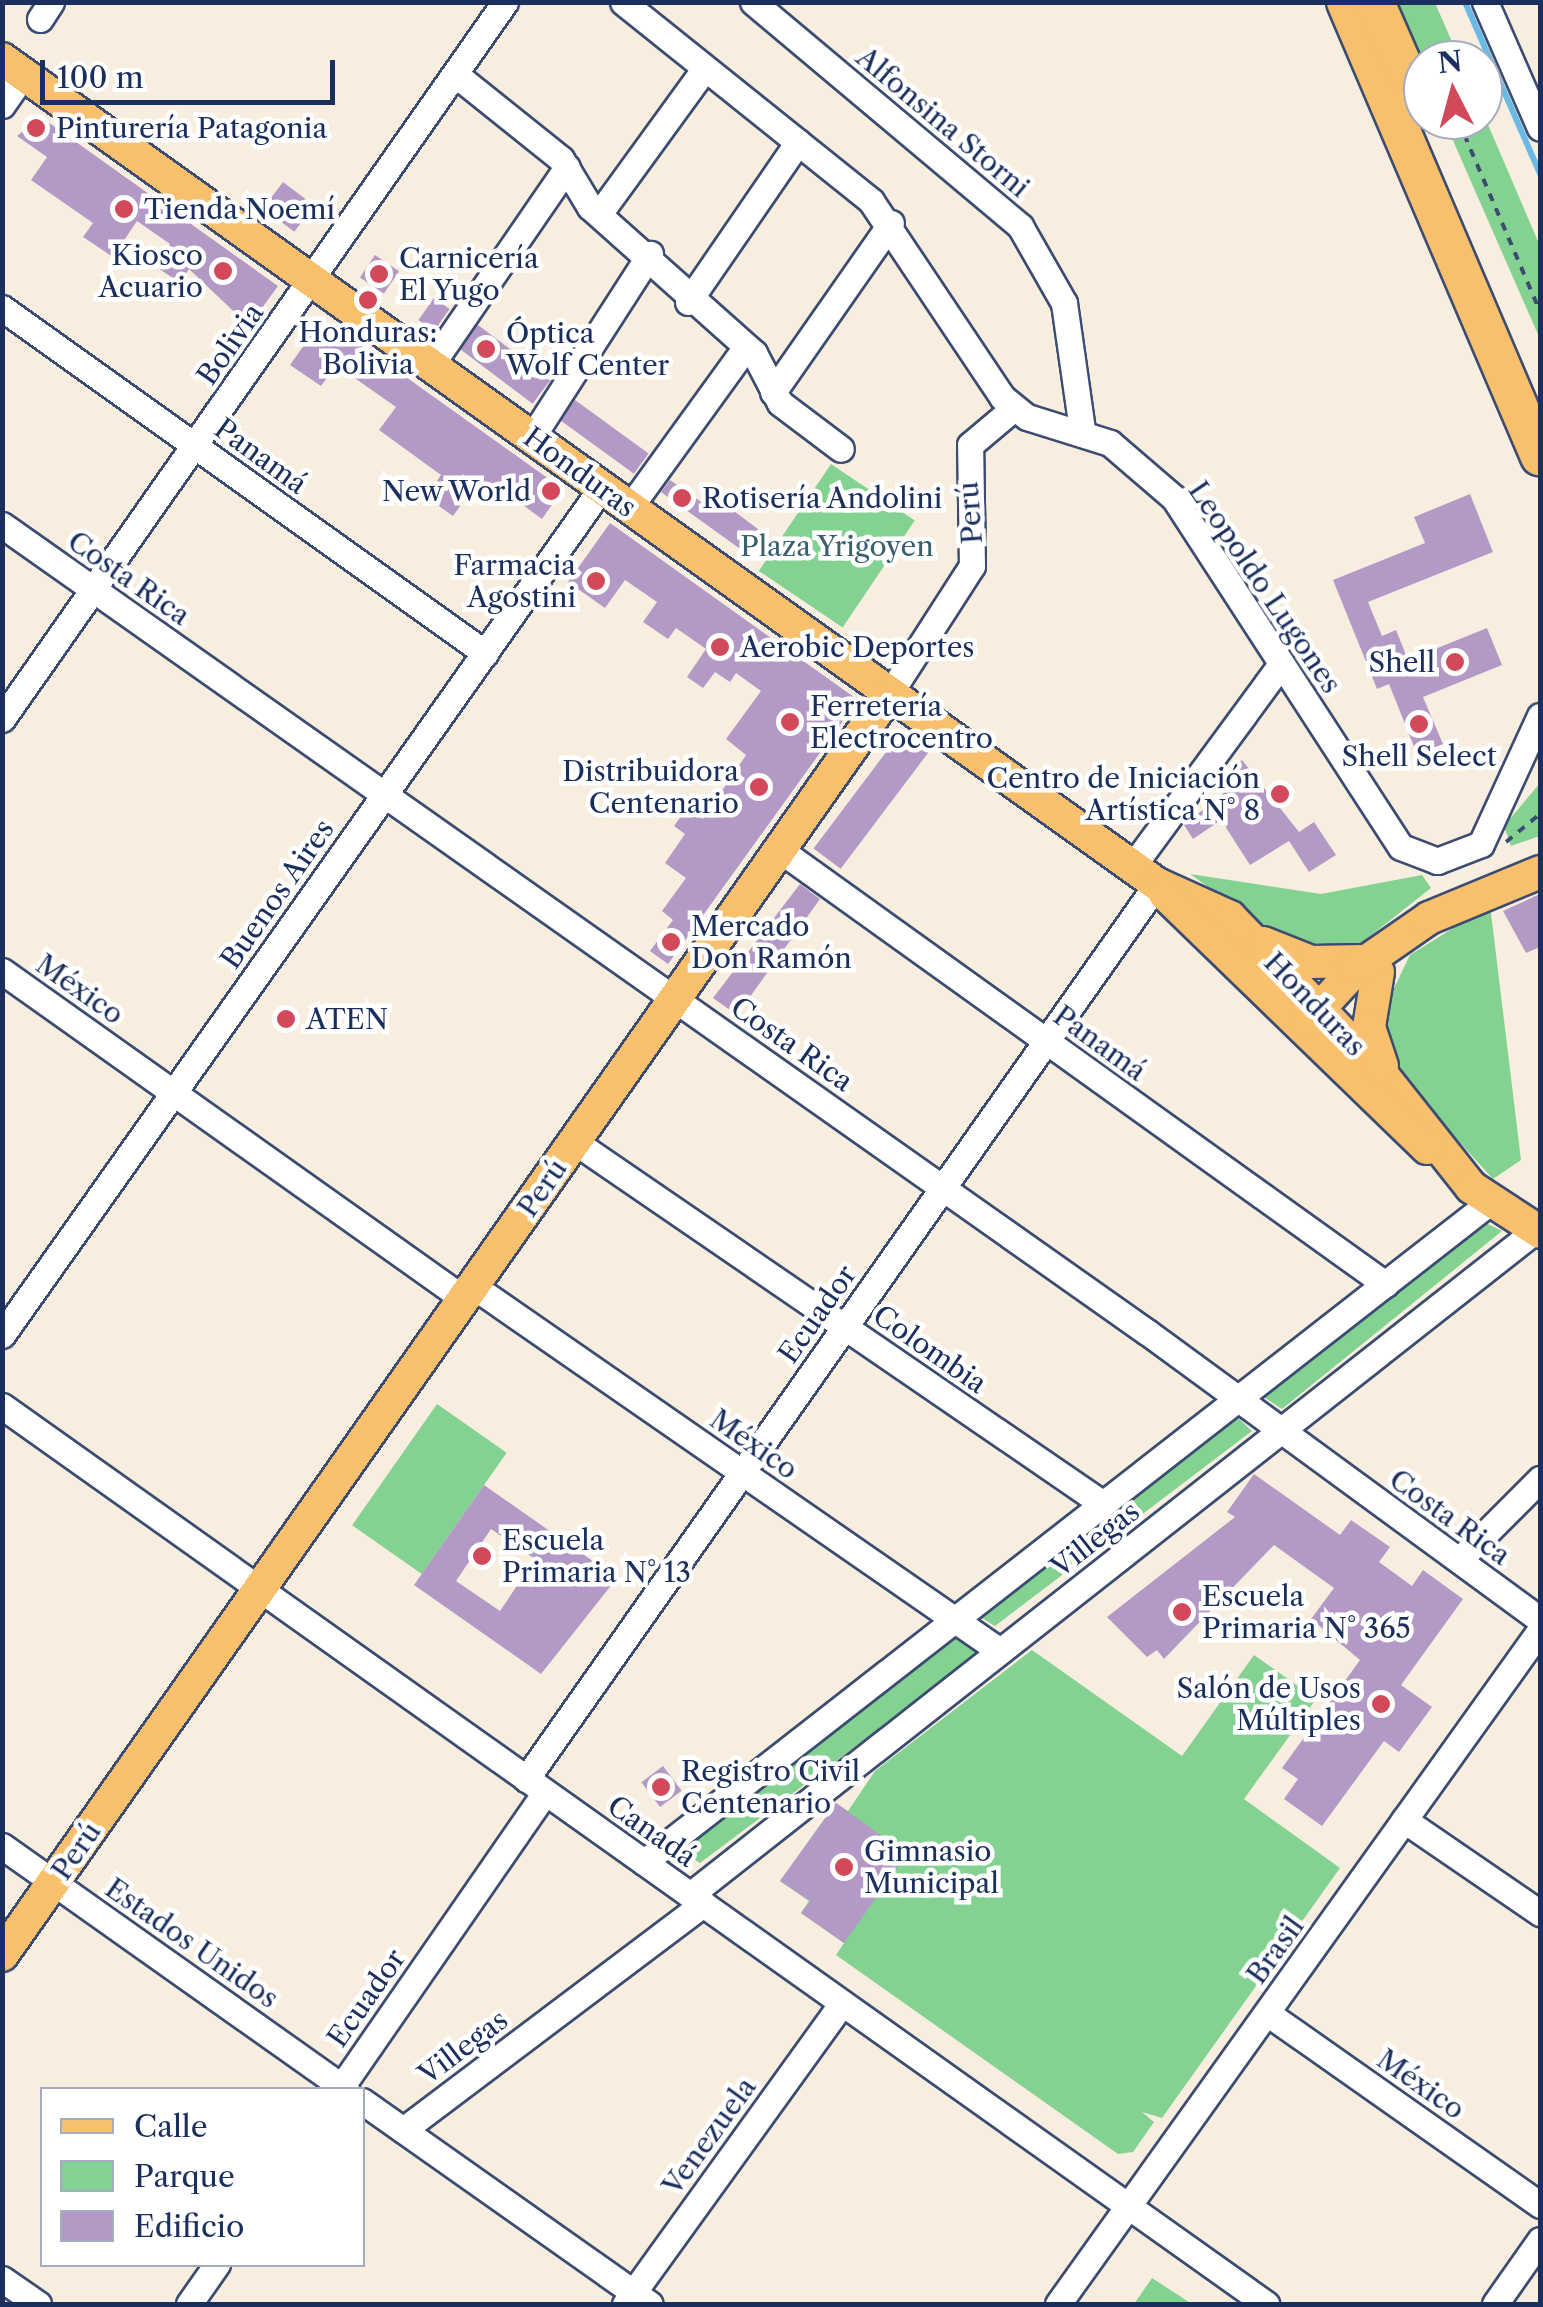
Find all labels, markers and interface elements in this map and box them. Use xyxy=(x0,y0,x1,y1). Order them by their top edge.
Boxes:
scale bar xyxy=(45,40,340,102)
street label: Alfonsina Storni xyxy=(850,40,1036,204)
north arrow xyxy=(1403,40,1503,140)
text: N xyxy=(1436,44,1464,80)
text: 100 m xyxy=(57,59,144,96)
place label: Pinturería Patagonia xyxy=(56,111,328,145)
marker: Pinturería Patagonia xyxy=(25,117,47,139)
place label: Tienda Noemí xyxy=(144,192,335,226)
marker: Tienda Noemí xyxy=(113,198,135,220)
place label: Kiosco Acuario xyxy=(98,238,203,304)
place label: Carnicería El Yugo xyxy=(399,241,539,307)
marker: Kiosco Acuario xyxy=(212,260,234,282)
marker: Carnicería El Yugo xyxy=(368,263,390,285)
marker: Honduras: Bolivia xyxy=(357,289,379,311)
street label: Bolivia xyxy=(190,297,270,391)
place label: Honduras: Bolivia xyxy=(299,315,437,381)
place label: Óptica Wolf Center xyxy=(506,316,669,382)
marker: Óptica Wolf Center xyxy=(475,338,497,360)
street label: Panamá xyxy=(208,411,314,501)
street label: Honduras xyxy=(517,420,643,524)
place label: New World xyxy=(380,474,531,508)
street label: Leopoldo Lugones xyxy=(1182,475,1348,699)
marker: New World xyxy=(540,480,562,502)
place label: Rotisería Andolini xyxy=(702,481,944,515)
street label: Perú xyxy=(951,481,989,545)
marker: Rotisería Andolini xyxy=(671,487,693,509)
street label: Costa Rica xyxy=(61,524,197,632)
park label: Plaza Yrigoyen xyxy=(740,529,934,563)
place label: Farmacia Agostini xyxy=(453,548,576,614)
marker: Farmacia Agostini xyxy=(585,570,607,592)
place label: Aerobic Deportes xyxy=(740,630,975,664)
marker: Aerobic Deportes xyxy=(709,636,731,658)
place label: Shell xyxy=(1368,645,1435,679)
marker: Shell xyxy=(1444,651,1466,673)
place label: Ferretería Electrocentro xyxy=(810,689,993,755)
marker: Ferretería Electrocentro xyxy=(779,711,801,733)
marker: Shell Select xyxy=(1408,713,1430,735)
place label: Shell Select xyxy=(1341,739,1497,773)
place label: Distribuidora Centenario xyxy=(562,754,739,820)
place label: Centro de Iniciación Artística N° 8 xyxy=(987,761,1260,827)
marker: Distribuidora Centenario xyxy=(748,776,770,798)
marker: Centro de Iniciación Artística N° 8 xyxy=(1269,783,1291,805)
street label: Buenos Aires xyxy=(213,813,341,975)
place label: Mercado Don Ramón xyxy=(691,909,852,975)
marker: Mercado Don Ramón xyxy=(660,931,682,953)
street label: Honduras xyxy=(1257,945,1373,1063)
street label: México xyxy=(30,947,130,1031)
street label: Costa Rica xyxy=(724,990,860,1098)
street label: Panamá xyxy=(1047,998,1153,1088)
place label: ATEN xyxy=(306,1002,388,1036)
marker: ATEN xyxy=(275,1008,297,1030)
street label: Perú xyxy=(510,1153,574,1223)
street label: Ecuador xyxy=(771,1258,863,1370)
street label: Colombia xyxy=(867,1298,993,1400)
street label: México xyxy=(704,1402,804,1486)
street label: Costa Rica xyxy=(1383,1462,1517,1572)
street label: Villegas xyxy=(1044,1494,1146,1584)
place label: Escuela Primaria N° 13 xyxy=(502,1523,691,1589)
marker: Escuela Primaria N° 13 xyxy=(471,1545,493,1567)
place label: Escuela Primaria N° 365 xyxy=(1202,1579,1411,1645)
marker: Escuela Primaria N° 365 xyxy=(1171,1601,1193,1623)
place label: Salón de Usos Múltiples xyxy=(1177,1671,1361,1737)
marker: Salón de Usos Múltiples xyxy=(1370,1693,1392,1715)
place label: Registro Civil Centenario xyxy=(681,1754,860,1820)
marker: Registro Civil Centenario xyxy=(650,1776,672,1798)
street label: Canadá xyxy=(601,1788,703,1874)
street label: Perú xyxy=(44,1816,108,1886)
place label: Gimnasio Municipal xyxy=(864,1834,999,1900)
marker: Gimnasio Municipal xyxy=(833,1856,855,1878)
street label: Estados Unidos xyxy=(99,1871,285,2015)
street label: Brasil xyxy=(1239,1910,1311,1990)
street label: Ecuador xyxy=(320,1942,412,2054)
street label: Villegas xyxy=(412,2003,514,2091)
street label: México xyxy=(1371,2042,1471,2126)
street label: Venezuela xyxy=(655,2071,763,2201)
legend xyxy=(40,2087,365,2267)
text: Calle xyxy=(134,2108,208,2145)
text: Parque xyxy=(134,2158,235,2195)
text: Edificio xyxy=(134,2208,244,2245)

